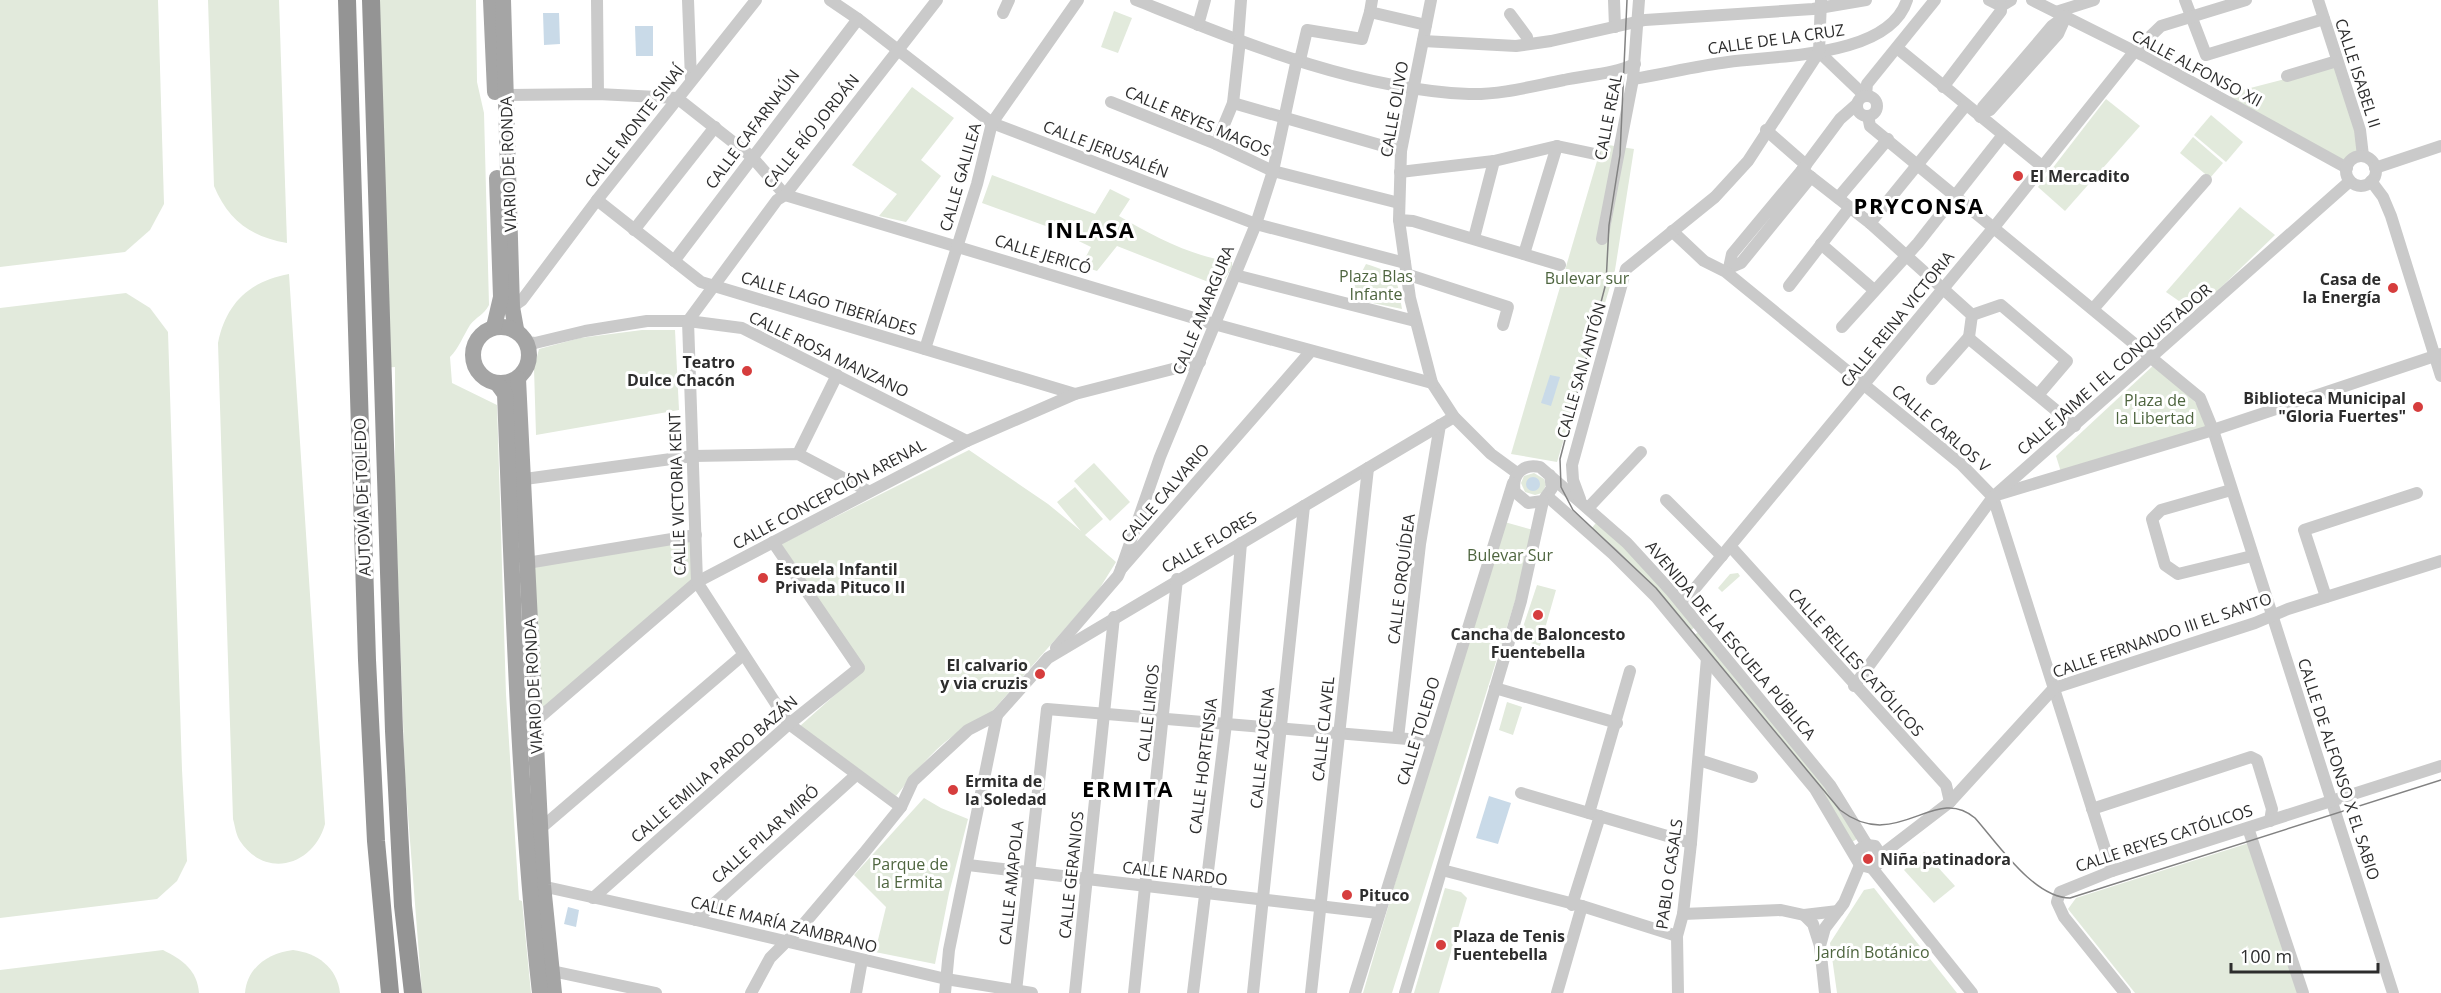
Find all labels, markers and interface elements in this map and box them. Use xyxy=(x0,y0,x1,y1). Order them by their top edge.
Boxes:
street label: CALLE ISABEL II xyxy=(2330,15,2386,131)
street label: CALLE DE LA CRUZ xyxy=(1706,19,1846,59)
street label: CALLE ALFONSO XII xyxy=(2128,24,2266,112)
street label: CALLE MONTE SINAÍ xyxy=(579,59,689,192)
street label: CALLE OLIVO xyxy=(1375,59,1413,159)
street label: CALLE CAFARNAÚN xyxy=(700,65,804,193)
street label: CALLE RÍO JORDÁN xyxy=(758,69,864,193)
street label: CALLE REAL xyxy=(1589,72,1627,162)
street label: CALLE REYES MAGOS xyxy=(1122,80,1275,162)
street label: VIARIO DE RONDA xyxy=(495,95,521,232)
street label: CALLE JERUSALÉN xyxy=(1040,115,1172,183)
street label: CALLE GALILEA xyxy=(934,119,986,234)
place label: El Mercadito xyxy=(2030,165,2130,187)
marker: El Mercadito xyxy=(2011,169,2025,183)
district label: PRYCONSA xyxy=(1854,190,1984,220)
district label: INLASA xyxy=(1046,214,1136,244)
street label: CALLE JERICÓ xyxy=(992,229,1094,279)
street label: CALLE AMARGURA xyxy=(1167,241,1239,378)
street label: CALLE REINA VICTORIA xyxy=(1835,246,1959,392)
park label: Plaza Blas Infante xyxy=(1339,265,1413,305)
street label: CALLE LAGO TIBERÍADES xyxy=(738,266,920,340)
park label: Bulevar sur xyxy=(1545,267,1630,289)
place label: Casa de la Energía xyxy=(2303,268,2381,308)
street label: CALLE JAIME I EL CONQUISTADOR xyxy=(2012,278,2216,460)
marker: Casa de la Energía xyxy=(2386,281,2400,295)
street label: CALLE SAN ANTÓN xyxy=(1551,299,1611,441)
street label: CALLE ROSA MANZANO xyxy=(745,306,913,402)
place label: Teatro Dulce Chacón xyxy=(627,351,735,391)
marker: Teatro Dulce Chacón xyxy=(740,364,754,378)
street label: CALLE CARLOS V xyxy=(1887,379,1995,477)
place label: Biblioteca Municipal "Gloria Fuertes" xyxy=(2243,387,2406,427)
park label: Plaza de la Libertad xyxy=(2115,389,2195,429)
marker: Biblioteca Municipal "Gloria Fuertes" xyxy=(2411,400,2425,414)
street label: CALLE VICTORIA KENT xyxy=(663,412,691,576)
street label: AUTOVÍA DE TOLEDO xyxy=(348,417,376,577)
street label: CALLE CONCEPCIÓN ARENAL xyxy=(729,434,929,554)
street label: CALLE CALVARIO xyxy=(1116,439,1214,547)
street label: CALLE FLORES xyxy=(1157,506,1261,578)
street label: CALLE ORQUÍDEA xyxy=(1382,512,1420,646)
street label: AVENIDA DE LA ESCUELA PÚBLICA xyxy=(1641,536,1822,745)
park label: Bulevar Sur xyxy=(1467,544,1553,566)
place label: Escuela Infantil Privada Pituco II xyxy=(775,558,905,598)
marker: Escuela Infantil Privada Pituco II xyxy=(756,571,770,585)
street label: CALLE RELLES CATÓLICOS xyxy=(1783,583,1929,741)
street label: CALLE FERNANDO III EL SANTO xyxy=(2049,587,2275,683)
marker: Cancha de Baloncesto Fuentebella xyxy=(1531,608,1545,622)
street label: VIARIO DE RONDA xyxy=(518,617,548,754)
place label: Cancha de Baloncesto Fuentebella xyxy=(1451,623,1626,663)
place label: El calvario y via cruzis xyxy=(940,654,1028,694)
street label: CALLE DE ALFONSO X EL SABIO xyxy=(2293,655,2385,883)
street label: CALLE LIRIOS xyxy=(1132,663,1164,763)
marker: El calvario y via cruzis xyxy=(1033,667,1047,681)
street label: CALLE TOLEDO xyxy=(1391,674,1445,788)
street label: CALLE CLAVEL xyxy=(1307,675,1339,783)
street label: CALLE AZUCENA xyxy=(1245,685,1279,810)
street label: CALLE EMILIA PARDO BAZÁN xyxy=(626,690,802,848)
street label: CALLE HORTENSIA xyxy=(1184,696,1222,835)
place label: Ermita de la Soledad xyxy=(965,770,1047,810)
district label: ERMITA xyxy=(1082,773,1174,803)
street label: CALLE PILAR MIRÓ xyxy=(706,780,824,888)
marker: Ermita de la Soledad xyxy=(946,783,960,797)
street label: CALLE REYES CATÓLICOS xyxy=(2073,799,2256,877)
street label: CALLE GERANIOS xyxy=(1053,810,1089,940)
street label: PABLO CASALS xyxy=(1650,817,1688,931)
street label: CALLE AMAPOLA xyxy=(994,819,1029,946)
place label: Niña patinadora xyxy=(1880,848,2011,870)
marker: Niña patinadora xyxy=(1861,852,1875,866)
park label: Parque de la Ermita xyxy=(872,853,948,893)
street label: CALLE NARDO xyxy=(1121,856,1229,890)
place label: Pituco xyxy=(1359,884,1410,906)
marker: Pituco xyxy=(1340,888,1354,902)
street label: CALLE MARÍA ZAMBRANO xyxy=(688,890,880,958)
place label: Plaza de Tenis Fuentebella xyxy=(1453,925,1565,965)
scale bar xyxy=(2231,936,2378,974)
marker: Plaza de Tenis Fuentebella xyxy=(1434,938,1448,952)
park label: Jardín Botánico xyxy=(1814,941,1930,963)
text: 100 m xyxy=(2240,944,2292,968)

